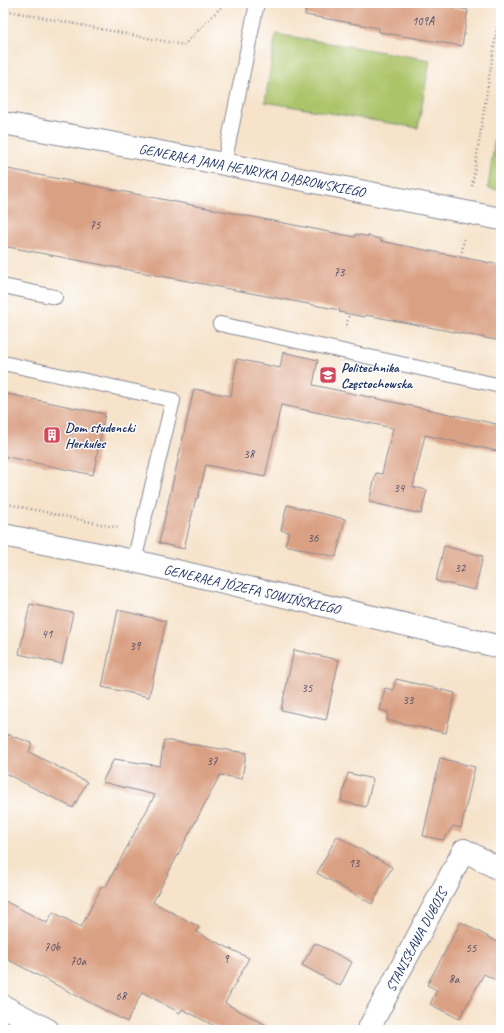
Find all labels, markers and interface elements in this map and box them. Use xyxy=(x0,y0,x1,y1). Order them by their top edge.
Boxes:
house number: 109A xyxy=(412,13,435,29)
street label: GENERAŁA JANA HENRYKA DĄBROWSKIEGO xyxy=(137,140,368,201)
house number: 75 xyxy=(90,217,101,233)
house number: 73 xyxy=(334,264,346,280)
place label: Politechnika Częstochowska xyxy=(341,359,413,392)
school or university icon: Politechnika Częstochowska xyxy=(318,365,338,385)
place label: Dom studencki Herkules xyxy=(65,419,137,452)
building icon: Dom studencki Herkules xyxy=(42,425,62,445)
house number: 38 xyxy=(244,446,256,462)
house number: 34 xyxy=(394,480,406,496)
house number: 36 xyxy=(308,530,319,546)
house number: 32 xyxy=(455,560,467,576)
street label: GENERAŁA JÓZEFA SOWIŃSKIEGO xyxy=(162,561,344,619)
house number: 41 xyxy=(42,626,53,642)
house number: 39 xyxy=(130,638,142,654)
house number: 35 xyxy=(302,680,313,696)
house number: 33 xyxy=(403,692,415,708)
house number: 37 xyxy=(207,753,218,769)
house number: 13 xyxy=(349,855,361,871)
street label: STANISŁAWA DUBOIS xyxy=(382,883,452,995)
house number: 70b xyxy=(44,939,61,955)
house number: 55 xyxy=(466,940,477,956)
house number: 9 xyxy=(223,951,230,967)
house number: 70a xyxy=(70,953,87,969)
house number: 8a xyxy=(449,971,460,987)
house number: 68 xyxy=(116,988,128,1004)

